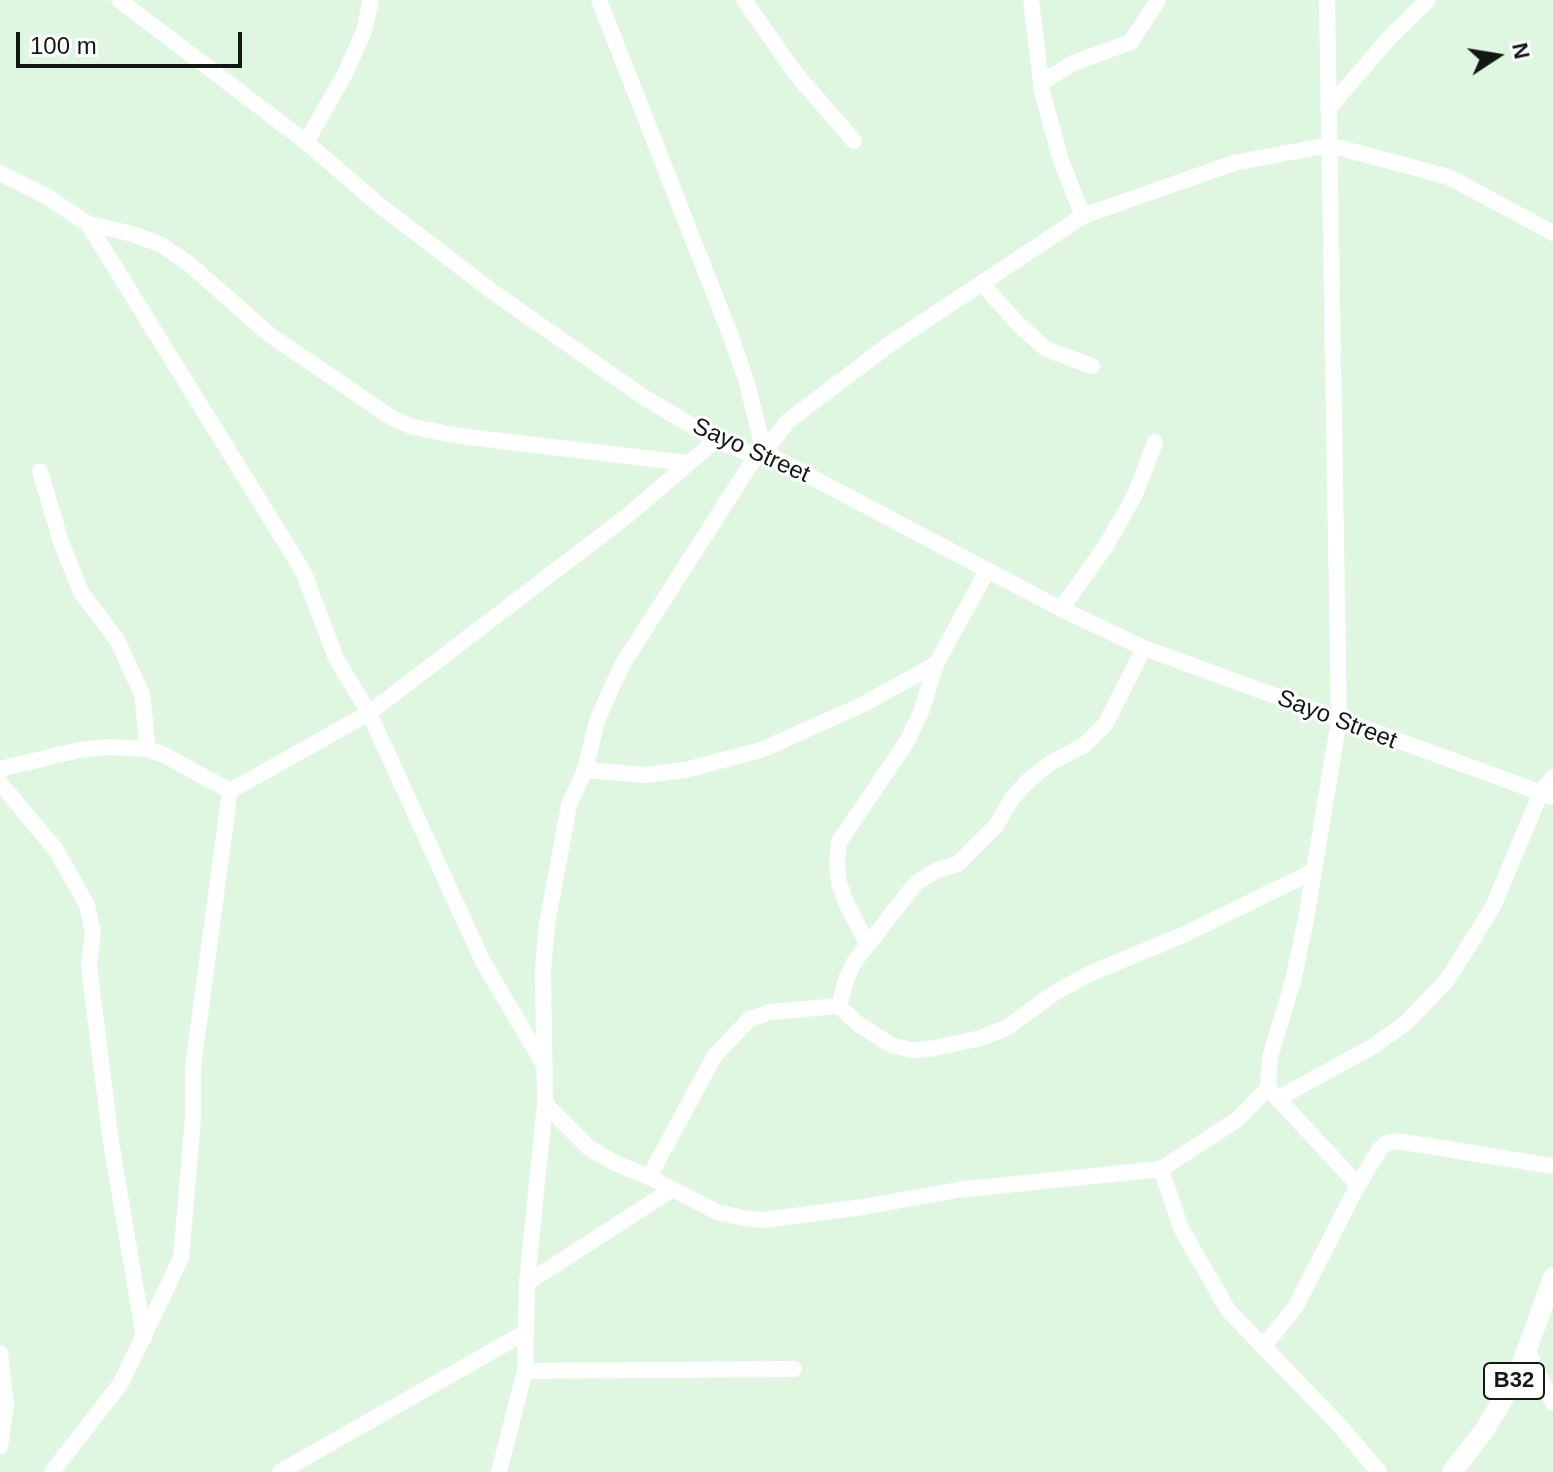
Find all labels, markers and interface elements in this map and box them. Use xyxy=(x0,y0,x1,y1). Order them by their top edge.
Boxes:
scale bar xyxy=(20,16,246,66)
north arrow xyxy=(1457,16,1537,96)
text: 100 m xyxy=(30,32,97,59)
text: N xyxy=(1507,41,1535,61)
street label: Sayo Street xyxy=(688,412,814,490)
street label: Sayo Street xyxy=(1273,684,1401,756)
road number: B32 xyxy=(1484,1363,1544,1399)

